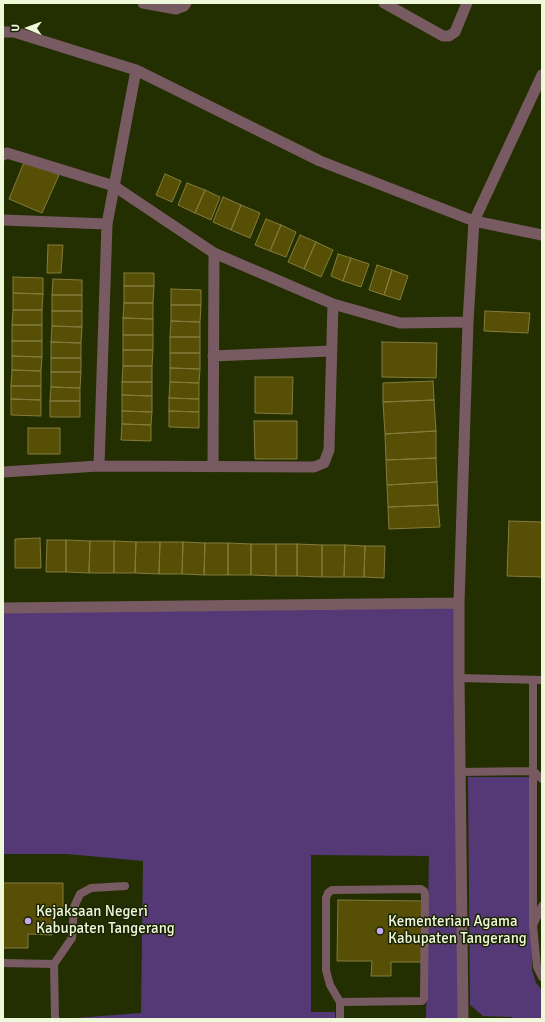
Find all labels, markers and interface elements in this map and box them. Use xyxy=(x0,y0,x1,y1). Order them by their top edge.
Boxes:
north arrow xyxy=(8,8,48,48)
text: U xyxy=(9,24,22,32)
place label: Kejaksaan Negeri Kabupaten Tangerang xyxy=(36,903,175,938)
place label: Kementerian Agama Kabupaten Tangerang xyxy=(388,913,527,948)
marker: Kejaksaan Negeri Kabupaten Tangerang xyxy=(23,916,33,926)
marker: Kementerian Agama Kabupaten Tangerang xyxy=(375,926,385,936)

